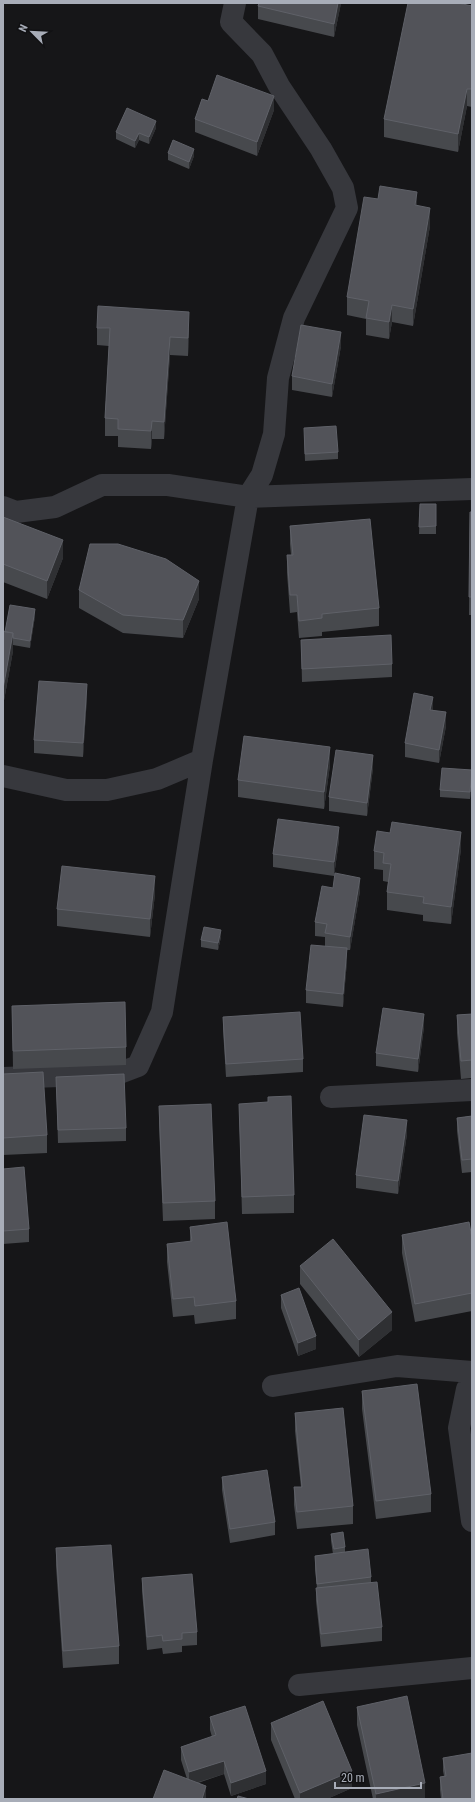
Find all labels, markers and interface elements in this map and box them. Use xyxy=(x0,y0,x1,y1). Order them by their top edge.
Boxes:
north arrow xyxy=(12,12,52,52)
text: N xyxy=(16,22,31,34)
scale bar xyxy=(335,1764,421,1790)
text: 20 m xyxy=(341,1771,365,1785)

